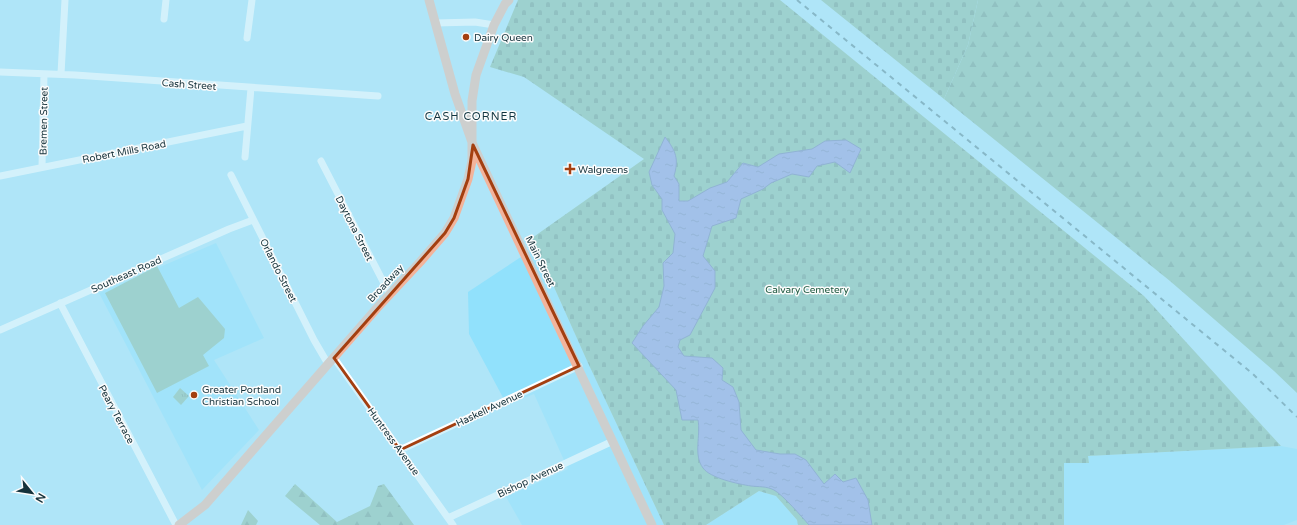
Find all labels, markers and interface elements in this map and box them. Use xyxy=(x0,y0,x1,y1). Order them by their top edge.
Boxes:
marker: Dairy Queen xyxy=(461,32,471,42)
place label: Dairy Queen xyxy=(474,32,533,44)
street label: Cash Street xyxy=(161,77,217,93)
street label: Bremen Street xyxy=(37,87,51,155)
district label: CASH CORNER xyxy=(425,110,517,123)
street label: Robert Mills Road xyxy=(81,138,167,166)
marker: Walgreens xyxy=(565,164,575,174)
place label: Walgreens xyxy=(578,164,628,176)
street label: Daytona Street xyxy=(333,194,376,263)
street label: Main Street xyxy=(523,234,558,289)
street label: Orlando Street xyxy=(257,237,299,304)
street label: Southeast Road xyxy=(89,254,163,296)
street label: Broadway xyxy=(365,262,407,305)
park label: Calvary Cemetery xyxy=(765,284,849,296)
street label: Peary Terrace xyxy=(96,383,137,446)
place label: Greater Portland Christian School xyxy=(202,384,281,408)
street label: Haskell Avenue xyxy=(454,388,525,430)
marker: Greater Portland Christian School xyxy=(189,390,199,400)
street label: Huntress Avenue xyxy=(365,405,422,478)
street label: Bishop Avenue xyxy=(496,459,565,500)
north arrow xyxy=(12,473,52,513)
text: N xyxy=(32,491,48,505)

